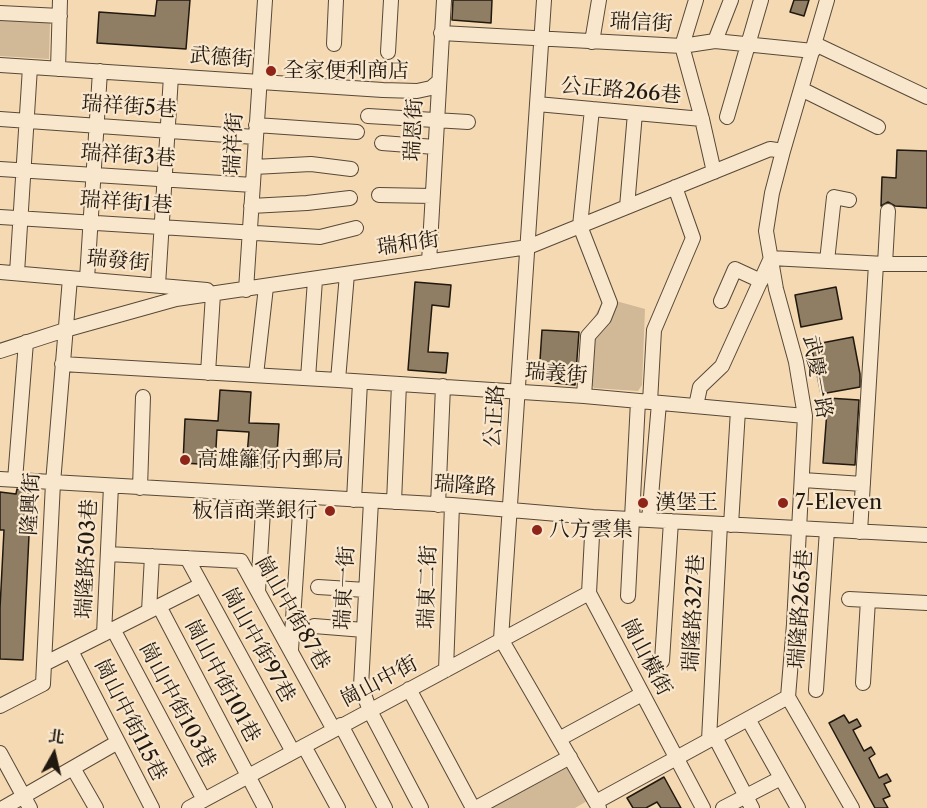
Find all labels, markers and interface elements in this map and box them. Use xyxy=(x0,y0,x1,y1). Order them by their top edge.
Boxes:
street label: 瑞信街 xyxy=(609,9,673,37)
street label: 武德街 xyxy=(189,43,253,73)
place label: 全家便利商店 xyxy=(283,58,409,84)
marker: 全家便利商店 xyxy=(264,64,278,78)
street label: 公正路266巷 xyxy=(560,73,682,109)
street label: 瑞祥街5巷 xyxy=(81,91,177,123)
street label: 瑞恩街 xyxy=(400,98,428,162)
street label: 瑞祥街 xyxy=(220,112,248,176)
street label: 瑞祥街3巷 xyxy=(79,140,177,172)
street label: 瑞祥街1巷 xyxy=(79,187,173,219)
street label: 瑞和街 xyxy=(375,227,441,261)
street label: 瑞發街 xyxy=(86,246,150,276)
street label: 武慶一路 xyxy=(797,333,837,421)
street label: 瑞義街 xyxy=(524,359,588,389)
street label: 公正路 xyxy=(480,384,510,448)
place label: 高雄籬仔內郵局 xyxy=(197,447,344,473)
marker: 高雄籬仔內郵局 xyxy=(178,453,192,467)
street label: 瑞隆路 xyxy=(433,471,497,501)
street label: 隆興街 xyxy=(17,472,45,536)
place label: 漢堡王 xyxy=(655,490,718,516)
place label: 7-Eleven xyxy=(795,490,882,516)
marker: 漢堡王 xyxy=(636,496,650,510)
marker: 7-Eleven xyxy=(776,496,790,510)
street label: 瑞隆路503巷 xyxy=(71,498,103,620)
place label: 板信商業銀行 xyxy=(192,498,318,524)
marker: 板信商業銀行 xyxy=(323,504,337,518)
place label: 八方雲集 xyxy=(549,517,633,543)
marker: 八方雲集 xyxy=(530,523,544,537)
street label: 瑞東一街 xyxy=(330,545,360,631)
street label: 瑞東二街 xyxy=(414,545,442,629)
street label: 瑞隆路265巷 xyxy=(784,548,818,670)
street label: 崗山中街87巷 xyxy=(249,551,335,675)
street label: 瑞隆路327巷 xyxy=(678,553,710,673)
street label: 崗山中街97巷 xyxy=(216,583,300,707)
street label: 崗山橫街 xyxy=(615,614,677,700)
street label: 崗山中街101巷 xyxy=(179,615,265,747)
street label: 崗山中街103巷 xyxy=(133,638,221,772)
street label: 崗山中街 xyxy=(336,651,422,713)
street label: 崗山中街115巷 xyxy=(88,655,172,785)
north arrow xyxy=(24,724,84,784)
text: 北 xyxy=(47,725,66,747)

